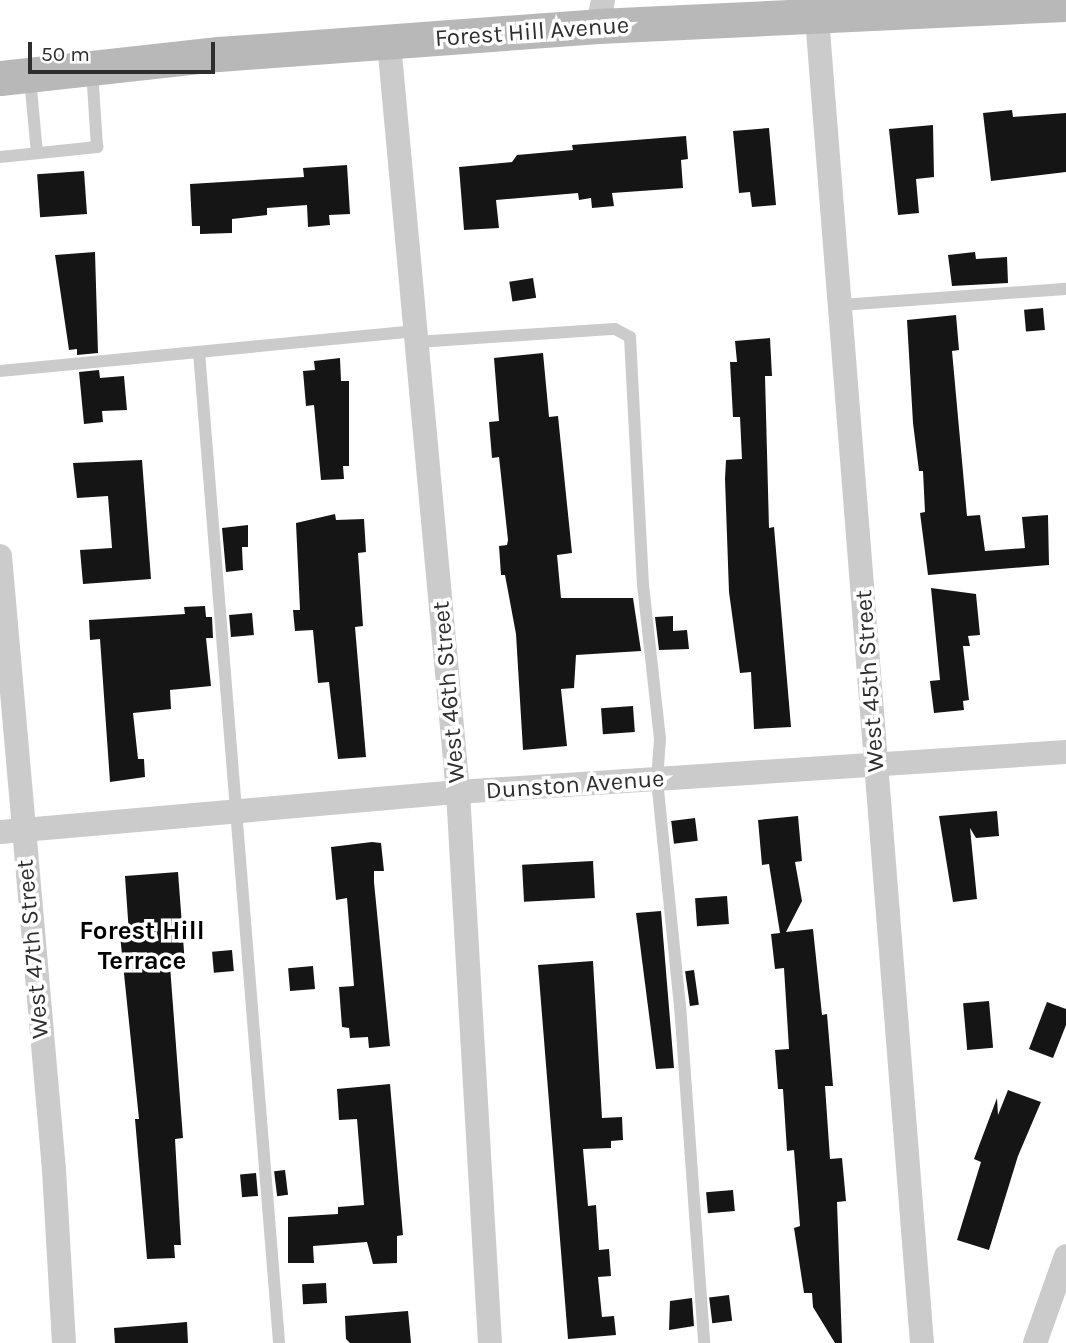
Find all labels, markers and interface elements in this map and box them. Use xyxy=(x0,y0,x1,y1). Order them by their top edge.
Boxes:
street label: Forest Hill Avenue xyxy=(434,11,630,53)
scale bar xyxy=(32,28,219,72)
text: 50 m xyxy=(41,42,90,66)
street label: West 45th Street xyxy=(849,589,891,773)
street label: West 46th Street xyxy=(427,600,471,784)
street label: Dunston Avenue xyxy=(485,764,665,806)
street label: West 47th Street xyxy=(11,858,55,1040)
district label: Forest Hill Terrace xyxy=(79,915,205,976)

